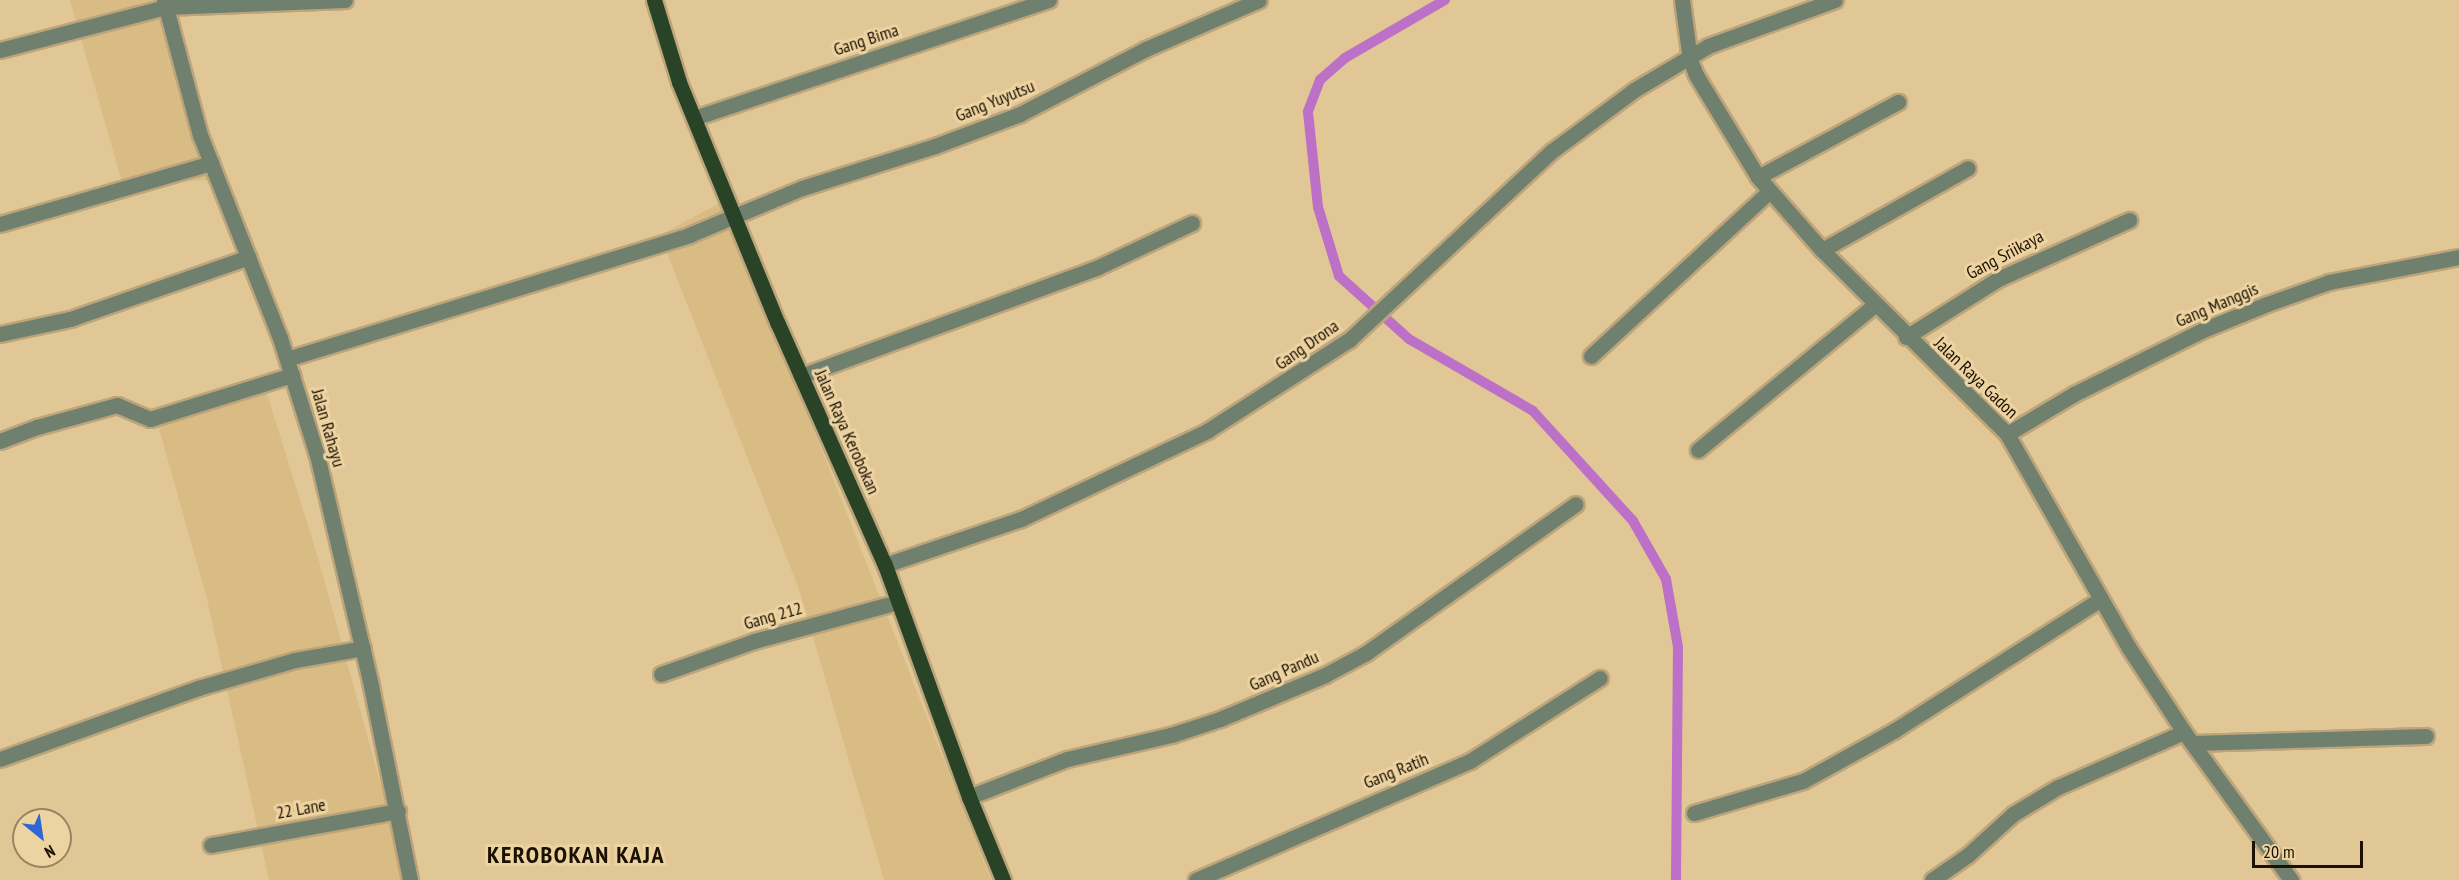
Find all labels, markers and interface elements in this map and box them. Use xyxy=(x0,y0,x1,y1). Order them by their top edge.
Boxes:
street label: Gang Bima xyxy=(831,19,901,61)
street label: Gang Yuyutsu xyxy=(952,75,1038,127)
street label: Gang Sriikaya xyxy=(1963,226,2047,284)
street label: Gang Manggis xyxy=(2172,278,2262,332)
street label: Gang Drona xyxy=(1271,315,1343,375)
street label: Jalan Raya Gadon xyxy=(1930,333,2022,423)
street label: Jalan Raya Kerobokan xyxy=(810,366,884,498)
street label: Jalan Rahayu xyxy=(307,386,349,470)
street label: Gang 212 xyxy=(741,597,805,635)
street label: Gang Pandu xyxy=(1246,646,1322,696)
street label: Gang Ratih xyxy=(1360,748,1432,794)
street label: 22 Lane xyxy=(275,794,327,824)
north arrow xyxy=(12,808,72,868)
scale bar xyxy=(2255,829,2366,867)
text: 20 m xyxy=(2263,840,2295,863)
text: N xyxy=(41,841,59,863)
district label: KEROBOKAN KAJA xyxy=(487,841,665,869)

